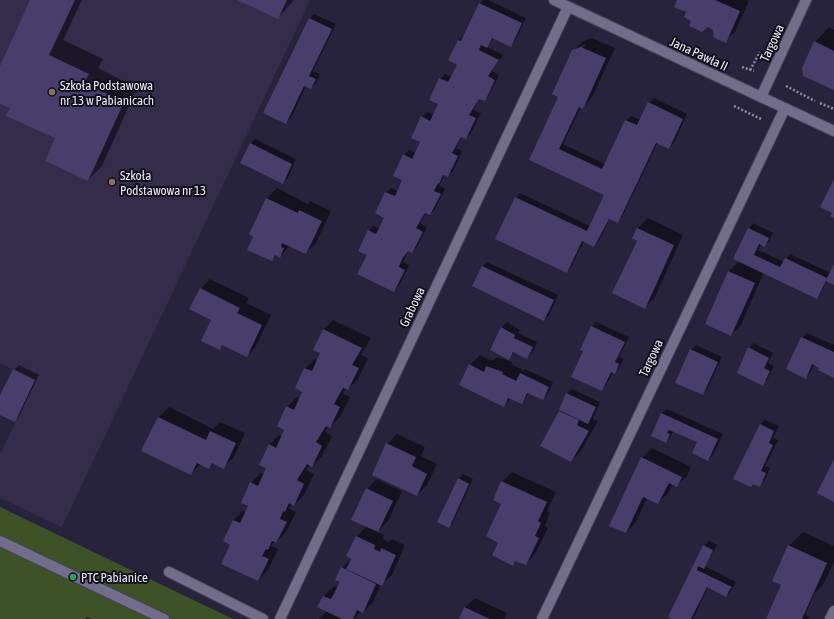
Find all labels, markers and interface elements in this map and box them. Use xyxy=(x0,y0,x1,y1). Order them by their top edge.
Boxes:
street label: Targowa xyxy=(757,22,787,64)
street label: Jana Pawła II xyxy=(668,34,730,74)
place label: Szkoła Podstawowa nr 13 w Pabianicach xyxy=(60,78,154,108)
marker: Szkoła Podstawowa nr 13 w Pabianicach xyxy=(47,87,57,97)
place label: Szkoła Podstawowa nr 13 xyxy=(120,168,206,198)
marker: Szkoła Podstawowa nr 13 xyxy=(107,177,117,187)
street label: Grabowa xyxy=(396,285,428,329)
street label: Targowa xyxy=(636,337,666,379)
place label: PTC Pabianice xyxy=(81,570,148,585)
marker: PTC Pabianice xyxy=(68,572,78,582)

